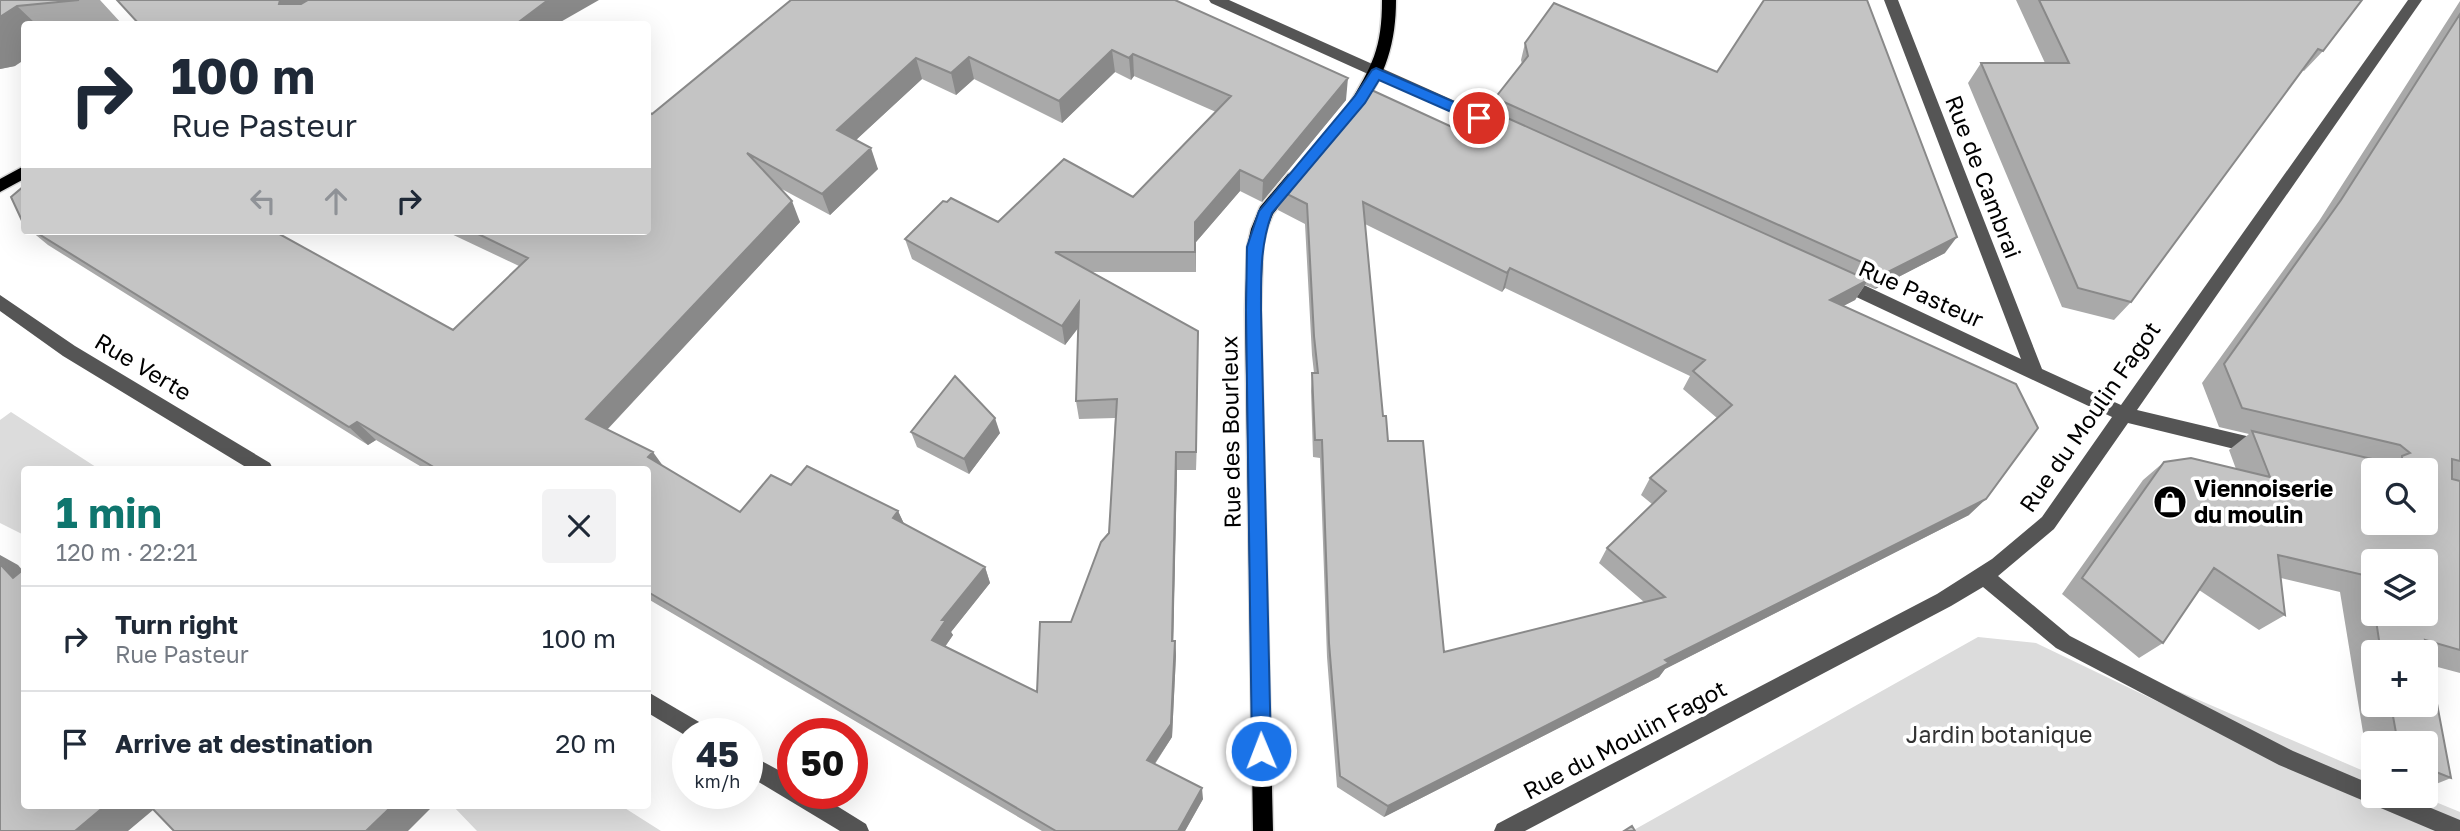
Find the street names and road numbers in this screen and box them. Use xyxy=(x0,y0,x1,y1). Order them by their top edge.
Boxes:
street label: Rue de Cambrai xyxy=(1940,91,2028,262)
street label: Rue Pasteur xyxy=(1855,253,1988,333)
street label: Rue du Moulin Fagot xyxy=(2013,316,2166,517)
street label: Rue Verte xyxy=(90,326,197,406)
street label: Rue des Bourleux xyxy=(1214,335,1246,529)
street label: Rue du Moulin Fagot xyxy=(1518,674,1731,805)

